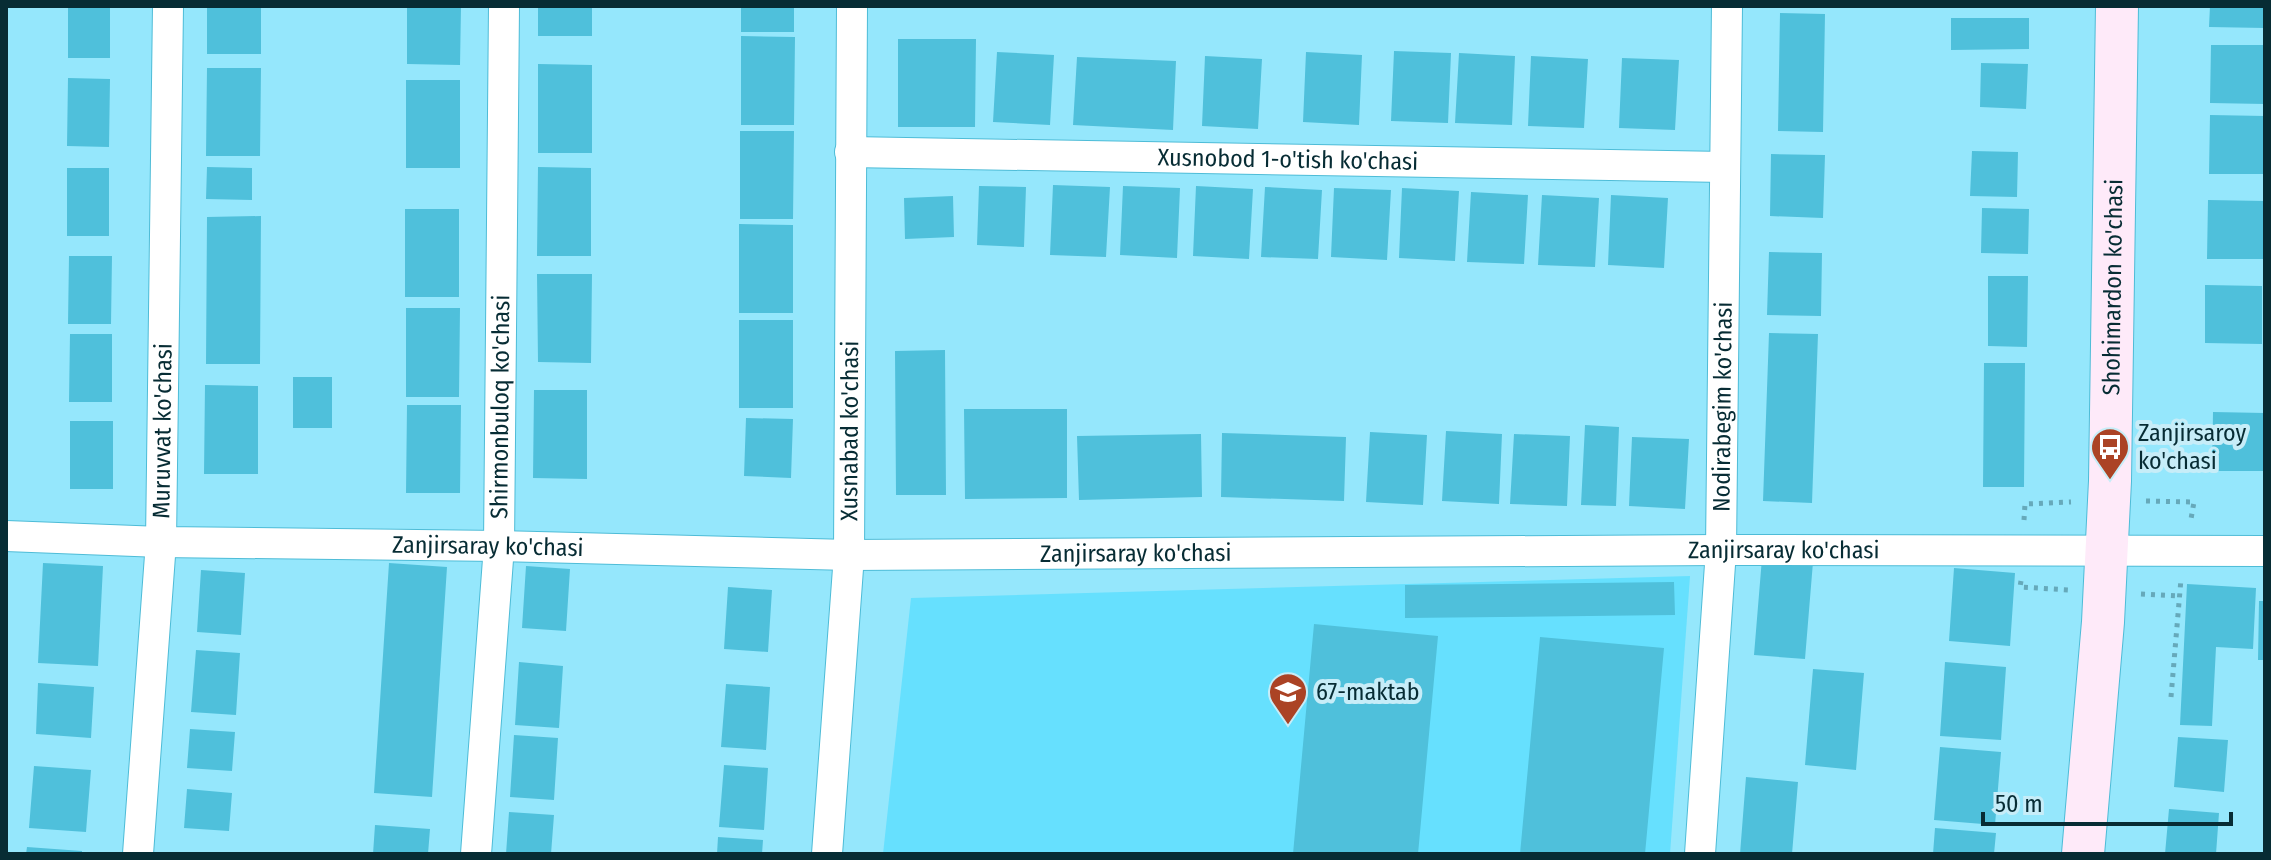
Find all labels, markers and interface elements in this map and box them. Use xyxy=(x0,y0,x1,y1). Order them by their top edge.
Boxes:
street label: Xusnobod 1-o'tish ko'chasi xyxy=(1157,143,1418,176)
street label: Shohimardon ko'chasi xyxy=(2097,179,2128,395)
street label: Shirmonbuloq ko'chasi xyxy=(485,295,515,519)
street label: Nodirabegim ko'chasi xyxy=(1707,301,1738,512)
street label: Xusnabad ko'chasi xyxy=(835,341,864,521)
street label: Muruvvat ko'chasi xyxy=(147,343,178,519)
place label: Zanjirsaroy ko'chasi xyxy=(2138,419,2247,475)
bus stop icon: Zanjirsaroy ko'chasi xyxy=(2089,426,2131,481)
street label: Zanjirsaray ko'chasi xyxy=(392,531,584,562)
street label: Zanjirsaray ko'chasi xyxy=(1688,536,1880,564)
street label: Zanjirsaray ko'chasi xyxy=(1040,539,1232,568)
school or university icon: 67-maktab xyxy=(1267,671,1309,726)
place label: 67-maktab xyxy=(1316,678,1420,706)
scale bar xyxy=(1983,776,2231,826)
text: 50 m xyxy=(1995,790,2043,818)

